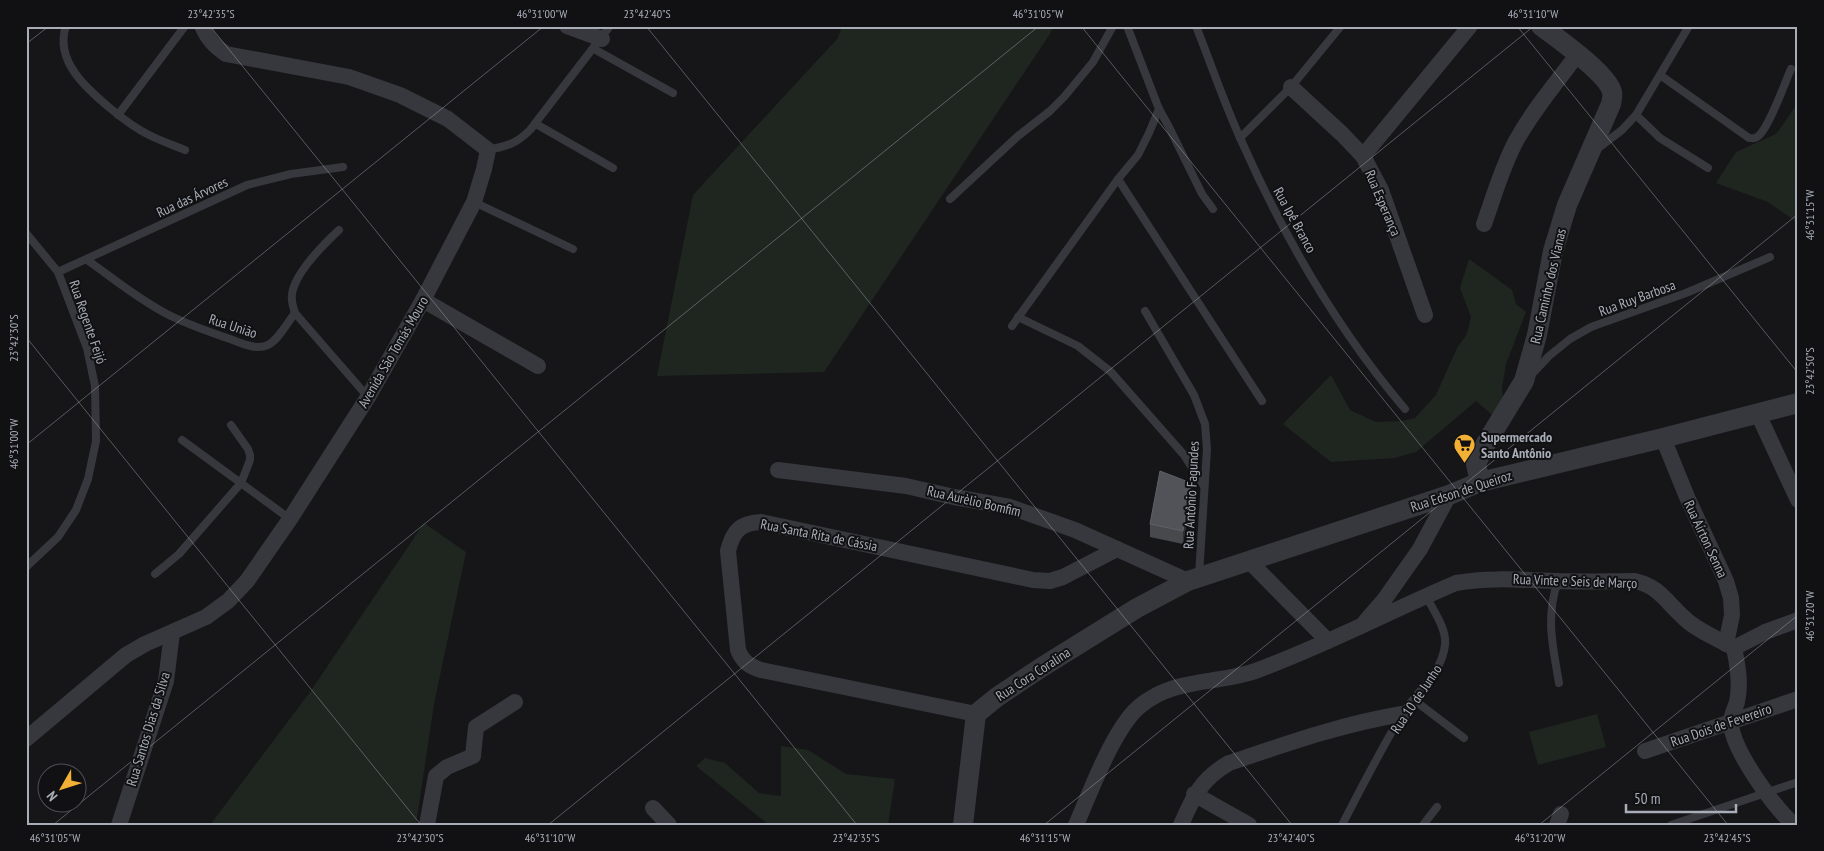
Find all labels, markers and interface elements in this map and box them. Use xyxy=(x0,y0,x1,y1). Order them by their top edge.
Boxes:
text: 23°42'35"S xyxy=(187,6,235,21)
text: 46°31'00"W xyxy=(517,6,567,21)
text: 23°42'40"S xyxy=(623,6,671,21)
text: 46°31'05"W xyxy=(1013,6,1063,21)
text: 46°31'10"W xyxy=(1508,6,1558,21)
street label: Rua Esperança xyxy=(1361,167,1405,239)
street label: Rua das Árvores xyxy=(153,173,231,221)
street label: Rua Ipê Branco xyxy=(1270,184,1320,256)
text: 46°31'15"W xyxy=(1802,190,1817,240)
street label: Rua Caminho dos Vianas xyxy=(1526,226,1570,345)
street label: Rua Ruy Barbosa xyxy=(1596,276,1678,320)
street label: Rua Regente Feijó xyxy=(65,278,111,366)
street label: Avenida São Tomás Mouro xyxy=(354,293,432,411)
street label: Rua União xyxy=(207,310,259,342)
text: 23°42'30"S xyxy=(6,314,21,362)
text: 23°42'50"S xyxy=(1802,347,1817,395)
text: 46°31'00"W xyxy=(6,419,21,469)
place label: Supermercado Santo Antônio xyxy=(1481,428,1552,462)
supermarket icon: Supermercado Santo Antônio xyxy=(1453,433,1477,464)
street label: Rua Antônio Fagundes xyxy=(1179,440,1203,549)
street label: Rua Edson de Queiroz xyxy=(1408,466,1514,516)
street label: Rua Aurèlio Bomfim xyxy=(925,481,1023,521)
street label: Rua Aírton Senna xyxy=(1680,497,1732,581)
street label: Rua Santa Rita de Cássia xyxy=(759,515,879,555)
street label: Rua Vinte e Seis de Março xyxy=(1513,570,1637,592)
text: 46°31'20"W xyxy=(1802,591,1817,641)
street label: Rua Cora Coralina xyxy=(992,643,1074,705)
street label: Rua 10 de Junho xyxy=(1386,661,1446,737)
street label: Rua Santos Dias da Silva xyxy=(122,670,174,788)
street label: Rua Dois de Fevereiro xyxy=(1668,699,1774,751)
north arrow xyxy=(38,764,88,814)
scale bar xyxy=(1626,781,1736,813)
text: N xyxy=(43,788,61,805)
text: 50 m xyxy=(1634,789,1660,808)
text: 46°31'05"W xyxy=(30,830,80,845)
text: 23°42'30"S xyxy=(396,830,444,845)
text: 46°31'10"W xyxy=(525,830,575,845)
text: 23°42'35"S xyxy=(832,830,880,845)
text: 46°31'15"W xyxy=(1020,830,1070,845)
text: 23°42'40"S xyxy=(1267,830,1315,845)
text: 46°31'20"W xyxy=(1515,830,1565,845)
text: 23°42'45"S xyxy=(1703,830,1751,845)

